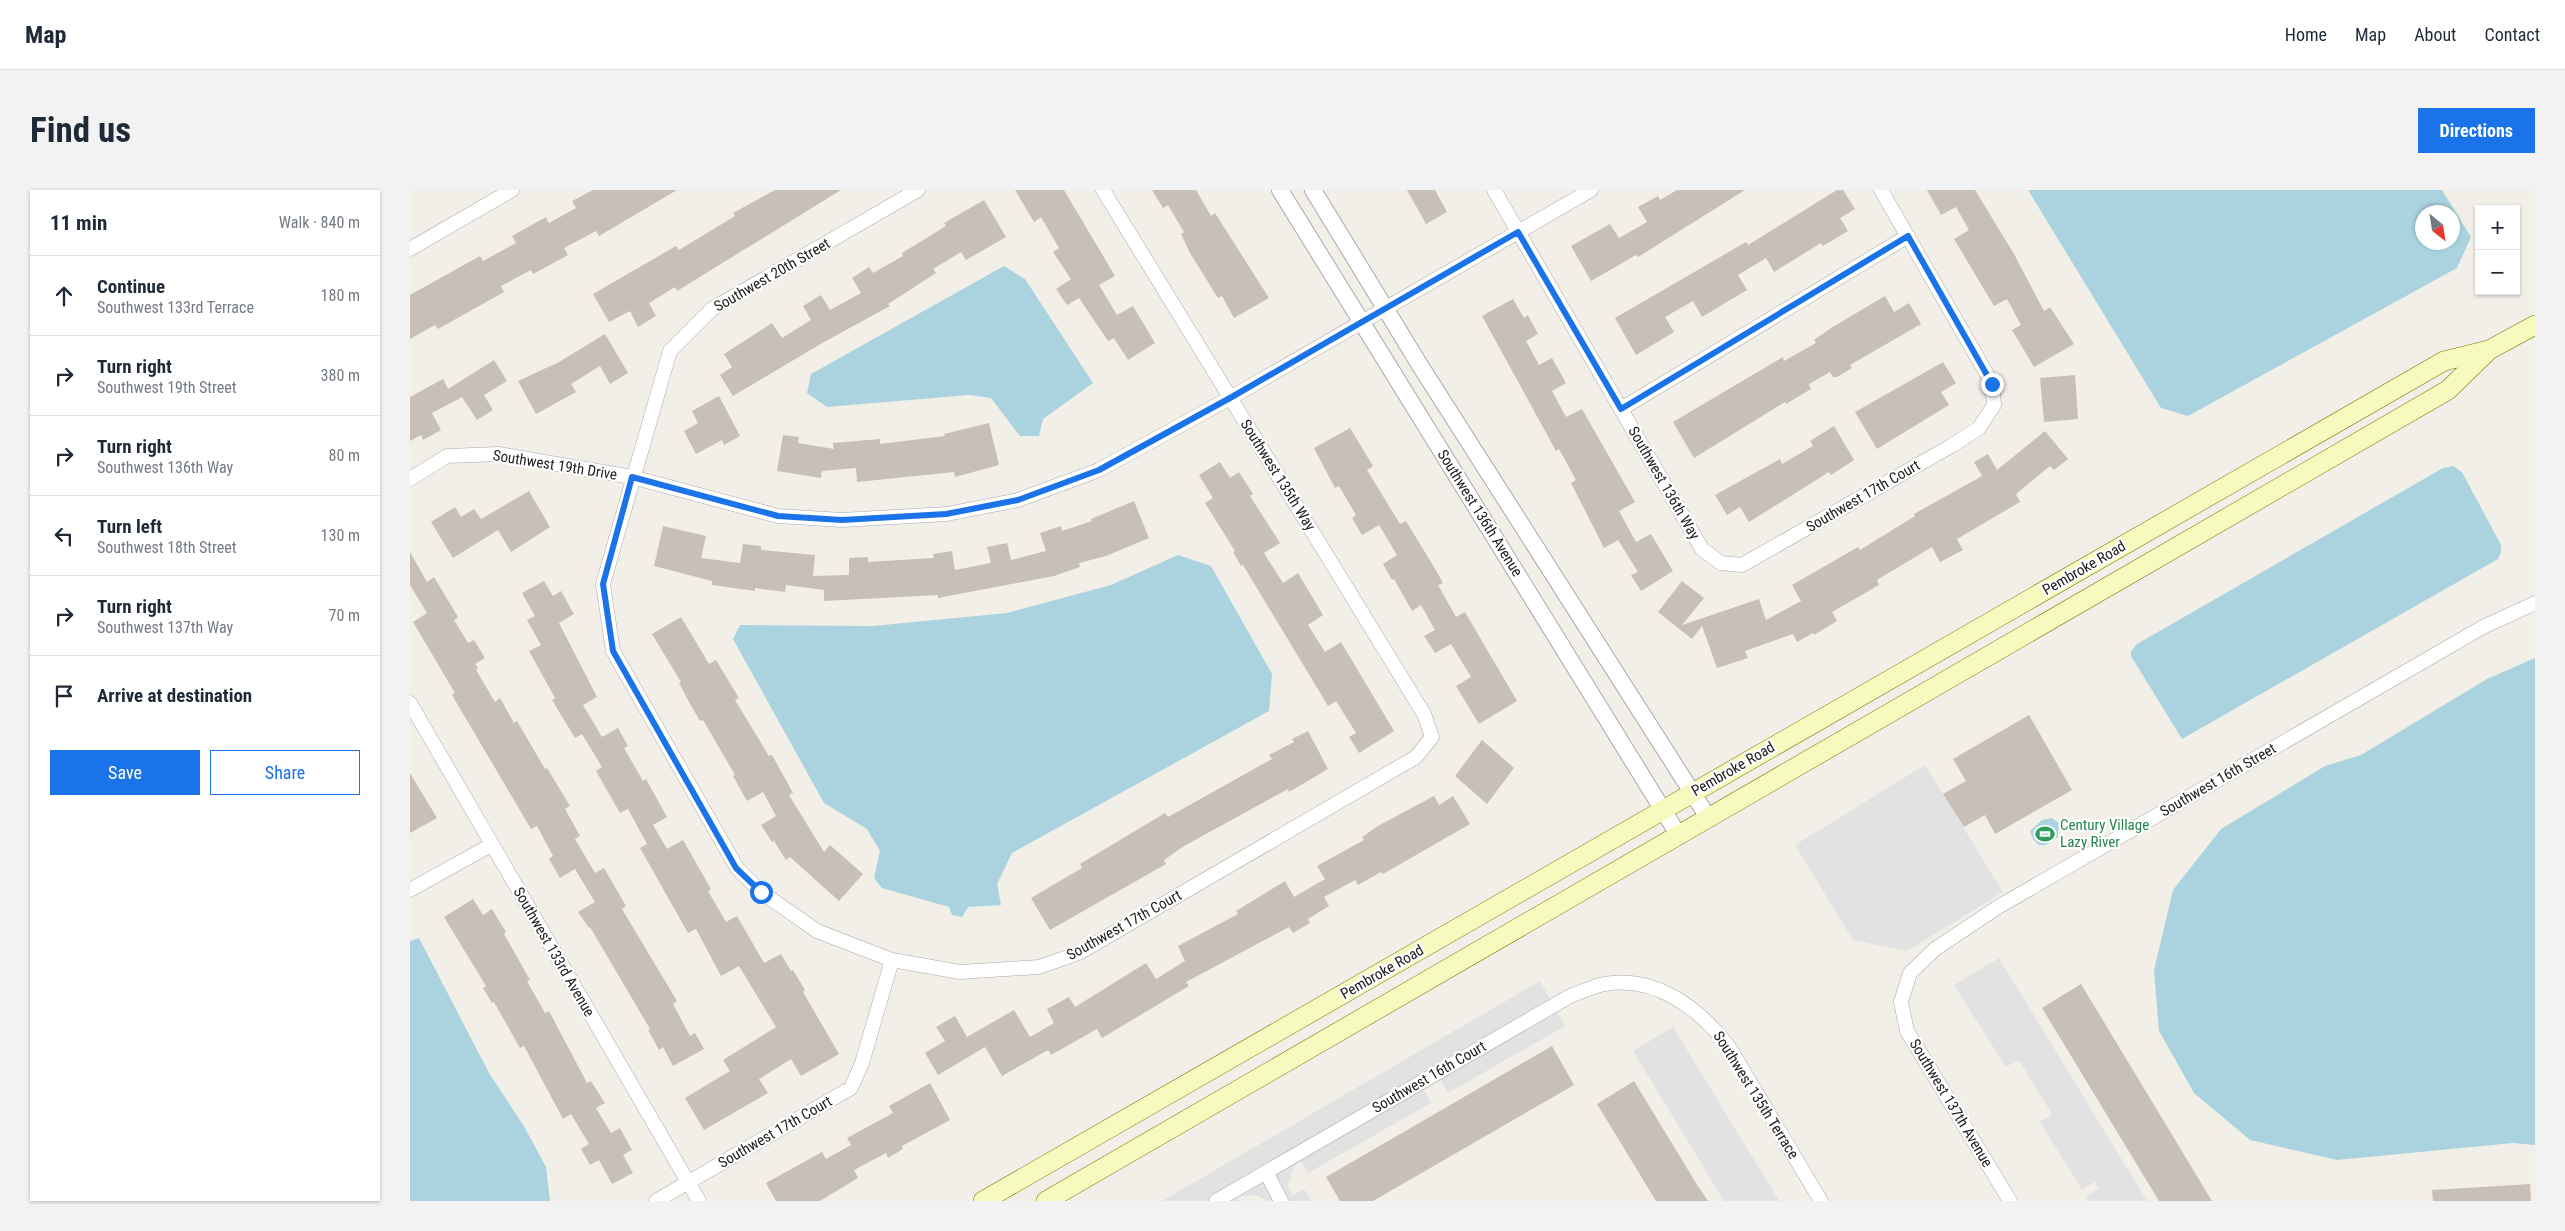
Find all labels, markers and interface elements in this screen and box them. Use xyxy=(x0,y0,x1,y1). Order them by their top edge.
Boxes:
text: Map xyxy=(25,21,66,49)
text: Home xyxy=(2285,24,2327,45)
text: Map xyxy=(2355,24,2386,45)
text: About xyxy=(2414,24,2456,45)
text: Contact xyxy=(2484,24,2540,45)
button: Directions xyxy=(2418,108,2535,153)
text: Find us xyxy=(30,110,131,151)
north arrow xyxy=(2415,205,2460,250)
map controls xyxy=(2475,205,2520,295)
button: + xyxy=(2475,205,2520,250)
text: 11 min xyxy=(50,211,107,235)
text: Walk · 840 m xyxy=(279,213,360,232)
street label: Southwest 20th Street xyxy=(711,234,833,316)
button: − xyxy=(2475,250,2520,295)
text: Continue xyxy=(97,275,165,298)
icon: ahead xyxy=(50,282,78,310)
text: 180 m xyxy=(321,286,360,305)
text: Southwest 133rd Terrace xyxy=(97,298,254,317)
text: Turn right xyxy=(97,355,172,378)
icon: right xyxy=(50,362,78,390)
text: 380 m xyxy=(321,366,360,385)
route end xyxy=(1981,373,2004,396)
text: Southwest 19th Street xyxy=(97,378,237,397)
street label: Southwest 135th Way xyxy=(1237,416,1319,534)
street label: Southwest 136th Way xyxy=(1624,423,1704,543)
text: Turn right xyxy=(97,435,172,458)
icon: right xyxy=(50,442,78,470)
text: 80 m xyxy=(328,446,360,465)
street label: Southwest 19th Drive xyxy=(492,446,618,484)
street label: Southwest 136th Avenue xyxy=(1434,446,1526,580)
street label: Southwest 17th Court xyxy=(1803,456,1923,536)
text: Southwest 136th Way xyxy=(97,458,233,477)
text: Turn left xyxy=(97,515,162,538)
icon: left xyxy=(50,522,78,550)
text: 130 m xyxy=(321,526,360,545)
street label: Pembroke Road xyxy=(2039,537,2129,599)
text: Southwest 18th Street xyxy=(97,538,237,557)
text: Turn right xyxy=(97,595,172,618)
icon: right xyxy=(50,602,78,630)
text: 70 m xyxy=(328,606,360,625)
text: Southwest 137th Way xyxy=(97,618,233,637)
icon: arrive xyxy=(50,682,78,710)
text: Arrive at destination xyxy=(97,684,252,707)
street label: Pembroke Road xyxy=(1688,738,1778,800)
street label: Southwest 16th Street xyxy=(2157,739,2279,821)
button: Save xyxy=(50,750,200,795)
button: Share xyxy=(210,750,360,795)
place label: Century Village Lazy River xyxy=(2060,816,2149,851)
sports icon: Century Village Lazy River xyxy=(2034,823,2056,845)
route start xyxy=(750,881,773,904)
street label: Southwest 133rd Avenue xyxy=(510,884,598,1020)
street label: Southwest 17th Court xyxy=(1064,886,1184,964)
street label: Pembroke Road xyxy=(1337,941,1427,1003)
street label: Southwest 135th Terrace xyxy=(1709,1028,1803,1162)
street label: Southwest 137th Avenue xyxy=(1906,1036,1996,1170)
street label: Southwest 16th Court xyxy=(1369,1037,1489,1117)
street label: Southwest 17th Court xyxy=(715,1092,835,1172)

